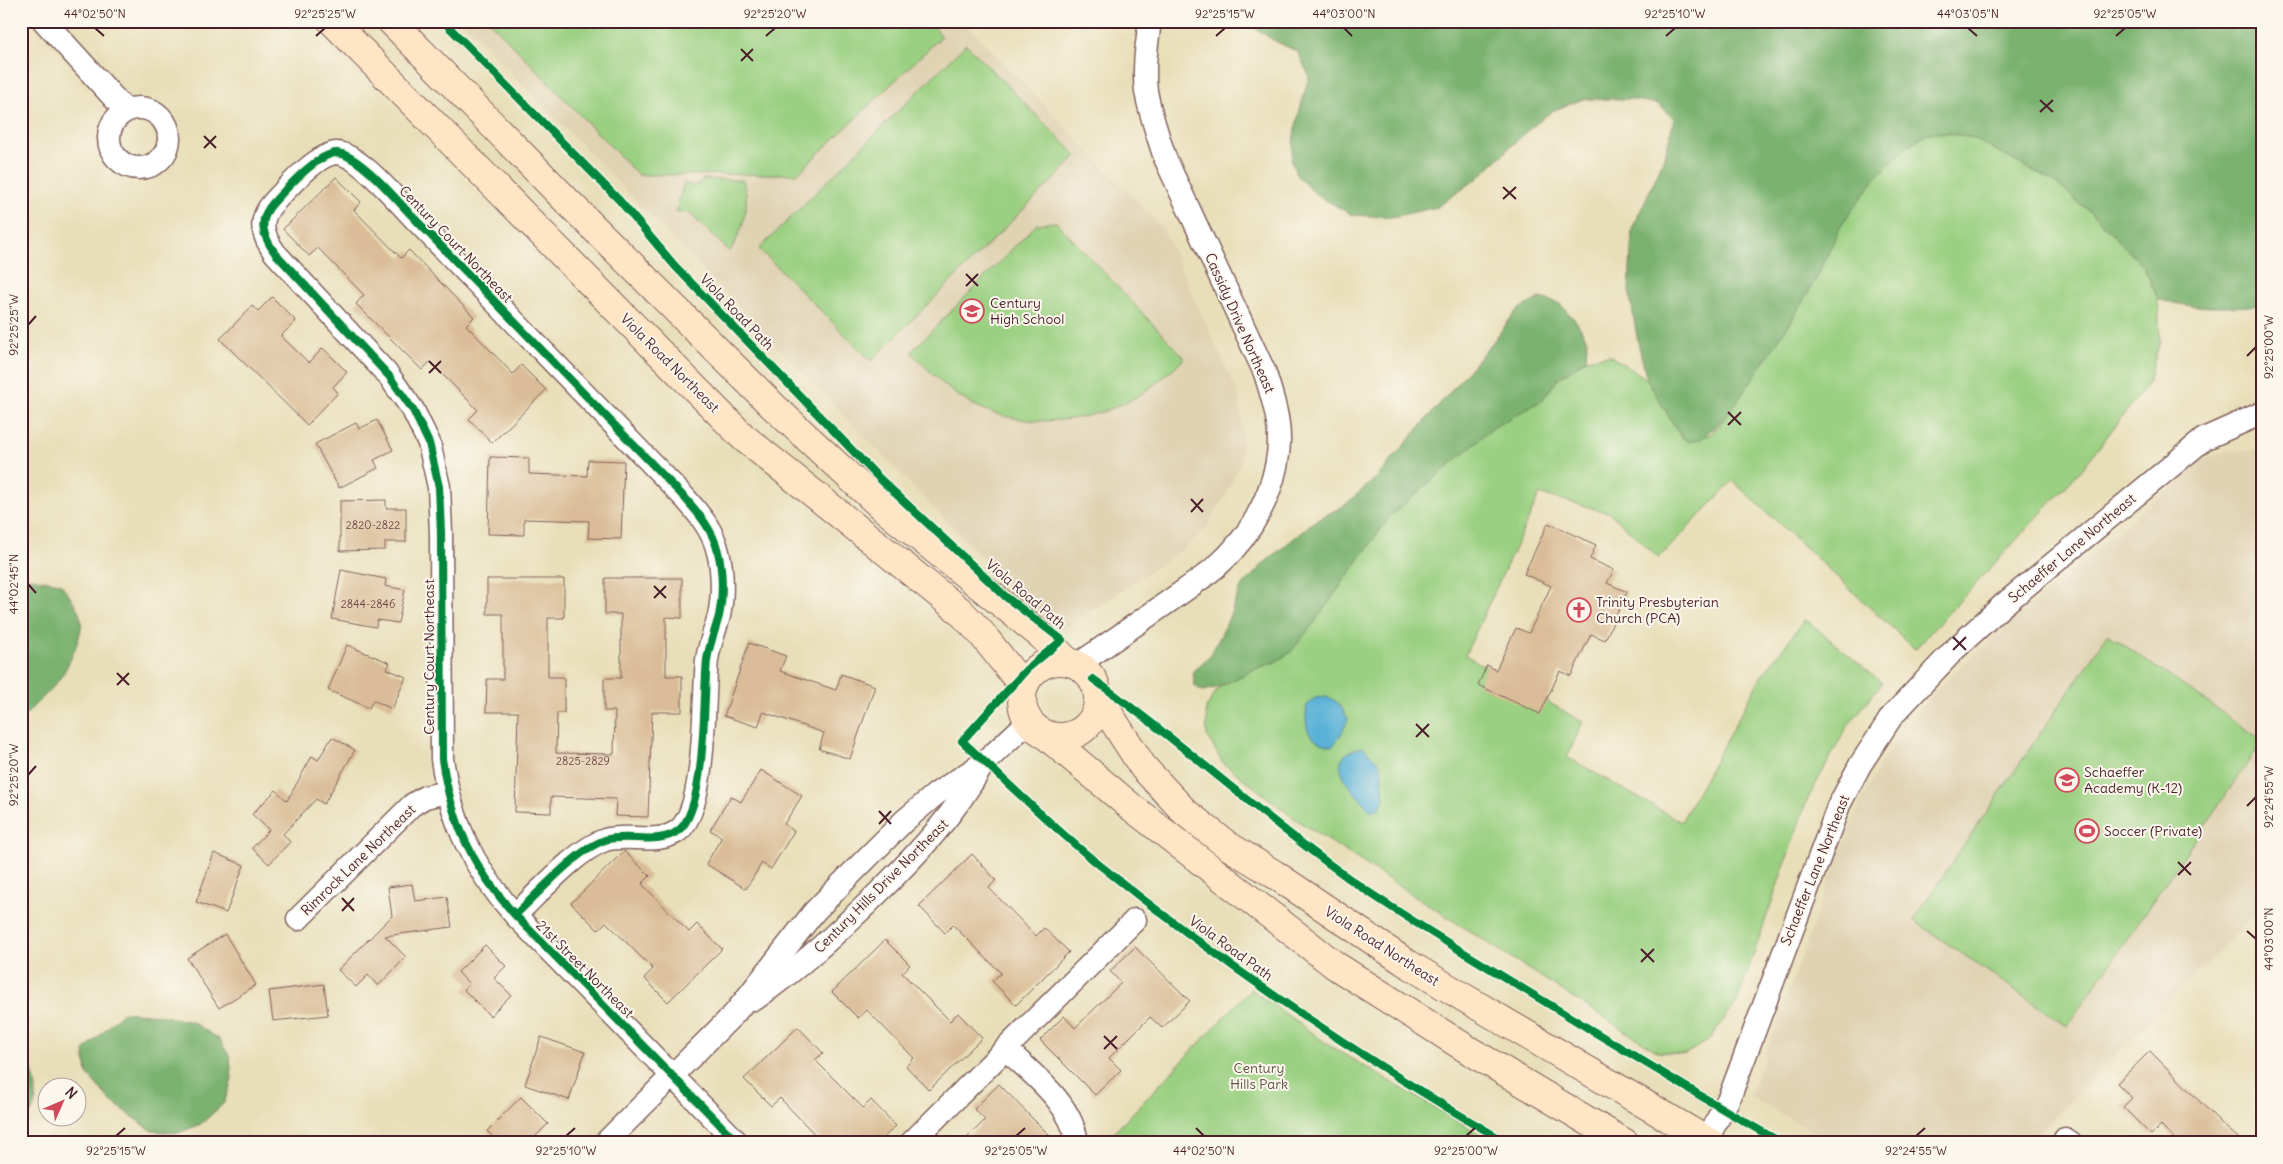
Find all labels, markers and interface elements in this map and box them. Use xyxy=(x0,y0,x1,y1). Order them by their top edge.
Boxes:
text: 44°02'50"N xyxy=(64,6,126,21)
text: 92°25'25"W xyxy=(294,6,356,21)
text: 92°25'20"W xyxy=(744,6,806,21)
text: 92°25'15"W xyxy=(1195,6,1255,21)
text: 44°03'00"N xyxy=(1312,6,1376,21)
text: 92°25'10"W xyxy=(1645,6,1706,21)
text: 44°03'05"N xyxy=(1937,6,1999,21)
text: 92°25'05"W xyxy=(2093,6,2157,21)
street label: Century Court Northeast xyxy=(395,182,517,306)
street label: Cassidy Drive Northeast xyxy=(1201,250,1279,396)
street label: Viola Road Path xyxy=(696,270,778,354)
text: 92°25'25"W xyxy=(6,294,21,356)
place label: Century High School xyxy=(990,294,1064,328)
school or university icon: Century High School xyxy=(959,298,985,324)
street label: Viola Road Northeast xyxy=(617,310,724,417)
text: 92°25'00"W xyxy=(2261,315,2276,379)
street label: Schaeffer Lane Northeast xyxy=(2005,489,2140,607)
house number: 2820-2822 xyxy=(346,518,400,532)
text: 44°02'45"N xyxy=(6,554,21,614)
street label: Viola Road Path xyxy=(982,555,1070,633)
street label: Century Court Northeast xyxy=(420,579,438,735)
place label: Trinity Presbyterian Church (PCA) xyxy=(1596,593,1719,627)
house number: 2844-2846 xyxy=(341,597,395,611)
church icon: Trinity Presbyterian Church (PCA) xyxy=(1566,597,1592,623)
text: 92°25'20"W xyxy=(6,744,21,806)
house number: 2825-2829 xyxy=(556,754,610,768)
place label: Schaeffer Academy (K-12) xyxy=(2084,763,2182,797)
text: 92°24'55"W xyxy=(2261,766,2276,828)
school or university icon: Schaeffer Academy (K-12) xyxy=(2054,767,2080,793)
street label: Schaeffer Lane Northeast xyxy=(1777,792,1854,948)
street label: Rimrock Lane Northeast xyxy=(297,800,419,919)
street label: Century Hills Drive Northeast xyxy=(810,815,952,957)
sports icon: Soccer (Private) xyxy=(2074,818,2100,844)
place label: Soccer (Private) xyxy=(2104,822,2202,840)
street label: Viola Road Northeast xyxy=(1321,902,1443,990)
text: 44°03'00"N xyxy=(2261,907,2276,971)
street label: Viola Road Path xyxy=(1186,912,1276,984)
street label: 21st Street Northeast xyxy=(532,916,638,1022)
park label: Century Hills Park xyxy=(1230,1059,1288,1093)
north arrow xyxy=(38,1076,88,1126)
text: N xyxy=(61,1083,81,1103)
text: 92°25'15"W xyxy=(86,1143,146,1158)
text: 92°25'10"W xyxy=(536,1143,597,1158)
text: 92°25'05"W xyxy=(984,1143,1048,1158)
text: 44°02'50"N xyxy=(1173,1143,1235,1158)
text: 92°25'00"W xyxy=(1434,1143,1498,1158)
text: 92°24'55"W xyxy=(1885,1143,1947,1158)

